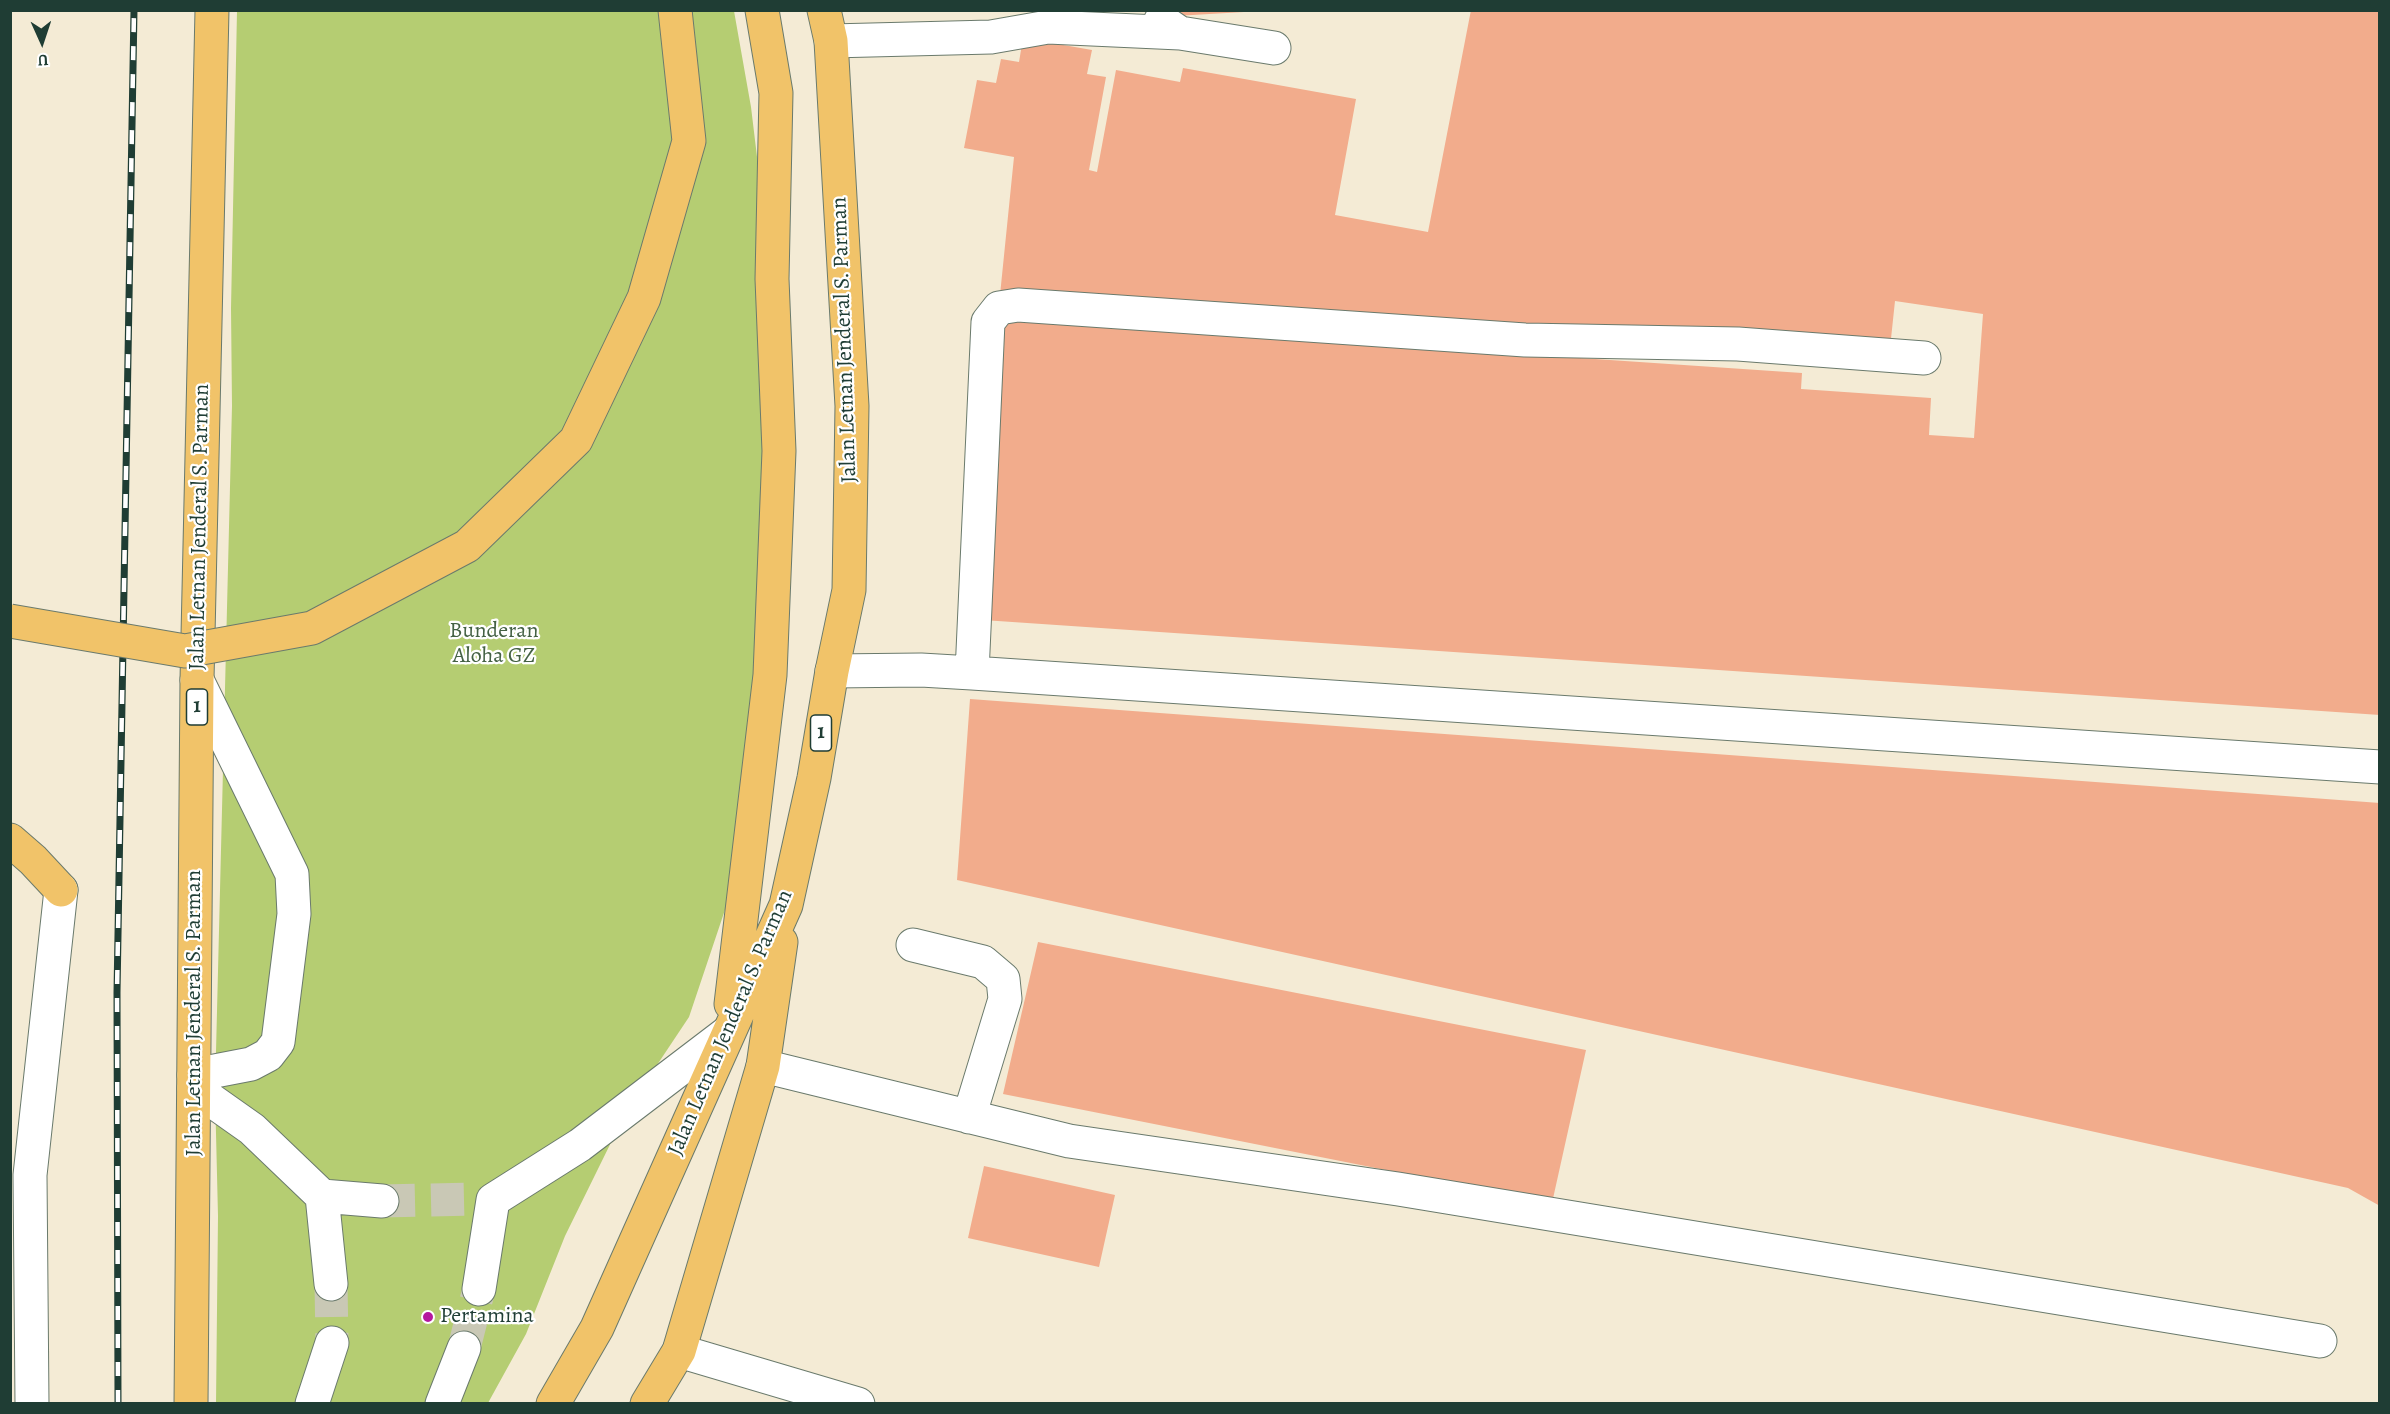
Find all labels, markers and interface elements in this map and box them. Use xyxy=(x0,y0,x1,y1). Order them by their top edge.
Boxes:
north arrow xyxy=(12,12,72,72)
text: U xyxy=(37,49,49,71)
street label: Jalan Letnan Jenderal S. Parman xyxy=(827,196,863,484)
street label: Jalan Letnan Jenderal S. Parman xyxy=(184,384,216,670)
park label: Bunderan Aloha GZ xyxy=(449,619,539,670)
road number: 1 xyxy=(186,689,208,725)
road number: 1 xyxy=(810,715,832,751)
street label: Jalan Letnan Jenderal S. Parman xyxy=(182,870,208,1156)
street label: Jalan Letnan Jenderal S. Parman xyxy=(663,886,799,1160)
place label: Pertamina xyxy=(440,1304,534,1330)
marker: Pertamina xyxy=(421,1310,435,1324)

